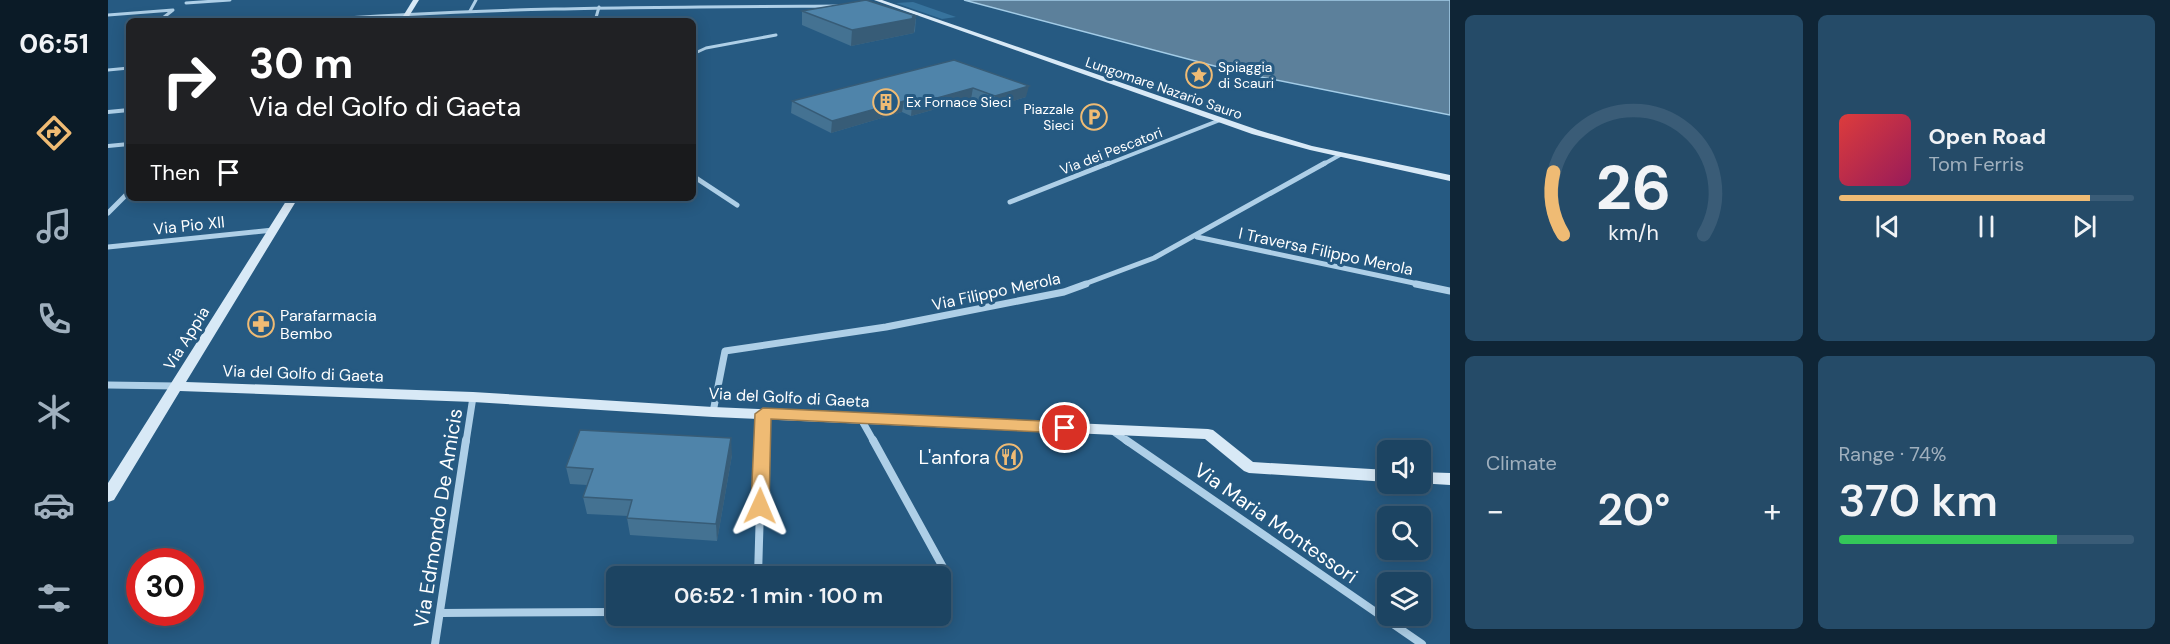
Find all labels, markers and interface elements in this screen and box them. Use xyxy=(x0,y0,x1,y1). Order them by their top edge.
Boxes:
text: 06:51 xyxy=(19,26,89,61)
text: 30 m xyxy=(249,36,353,91)
icon: right xyxy=(150,42,228,120)
street label: Lungomare Nazario Sauro xyxy=(1083,53,1245,123)
place label: Spiaggia di Scauri xyxy=(1218,58,1274,92)
place icon: Spiaggia di Scauri xyxy=(1184,60,1214,90)
building icon: Ex Fornace Sieci xyxy=(871,87,901,117)
text: Via del Golfo di Gaeta xyxy=(249,89,521,124)
place label: Ex Fornace Sieci xyxy=(906,93,1011,111)
place label: Piazzale Sieci xyxy=(1023,100,1074,134)
parking icon: Piazzale Sieci xyxy=(1079,102,1109,132)
icon: directions xyxy=(33,112,75,154)
text: Open Road xyxy=(1929,122,2046,151)
street label: Via dei Pescatori xyxy=(1057,123,1165,179)
text: 26 xyxy=(1596,147,1672,228)
text: Tom Ferris xyxy=(1929,151,2024,177)
icon: arrive xyxy=(212,156,245,189)
text: Then xyxy=(150,158,200,187)
icon: music xyxy=(33,205,75,247)
icon: previous xyxy=(1871,210,1904,243)
icon: pause xyxy=(1970,210,2003,243)
icon: next xyxy=(2068,210,2101,243)
street label: Via Pio XII xyxy=(152,211,226,240)
text: km/h xyxy=(1608,220,1659,248)
street label: I Traversa Filippo Merola xyxy=(1237,223,1415,280)
street label: Via Filippo Merola xyxy=(930,268,1062,315)
icon: phone xyxy=(33,298,75,340)
street label: Via Appia xyxy=(159,303,214,374)
place label: Parafarmacia Bembo xyxy=(280,305,377,344)
pharmacy icon: Parafarmacia Bembo xyxy=(246,309,276,339)
street label: Via del Golfo di Gaeta xyxy=(222,360,384,387)
street label: Via del Golfo di Gaeta xyxy=(708,383,870,412)
icon: climate xyxy=(33,391,75,433)
pin xyxy=(1039,402,1090,453)
street label: Via Edmondo De Amicis xyxy=(408,406,468,630)
icon: arrive xyxy=(1048,411,1081,444)
map controls xyxy=(1377,440,1431,626)
button: sound xyxy=(1377,440,1431,494)
text: Range · 74% xyxy=(1839,441,1946,467)
restaurant icon: L'anfora xyxy=(994,442,1024,472)
place label: L'anfora xyxy=(919,444,990,470)
text: Climate xyxy=(1486,450,1557,476)
street label: Via Maria Montessori xyxy=(1189,457,1363,589)
text: 370 km xyxy=(1839,471,1998,530)
position arrow xyxy=(728,474,792,538)
text: 20° xyxy=(1597,480,1670,539)
icon: car xyxy=(33,484,75,526)
text: − xyxy=(1486,489,1504,532)
text: + xyxy=(1763,489,1782,532)
button: search xyxy=(1377,506,1431,560)
speed limit sign: 30 xyxy=(126,548,204,626)
button: layers xyxy=(1377,572,1431,626)
icon: filters xyxy=(33,577,75,619)
text: 06:52 · 1 min · 100 m xyxy=(674,581,883,610)

